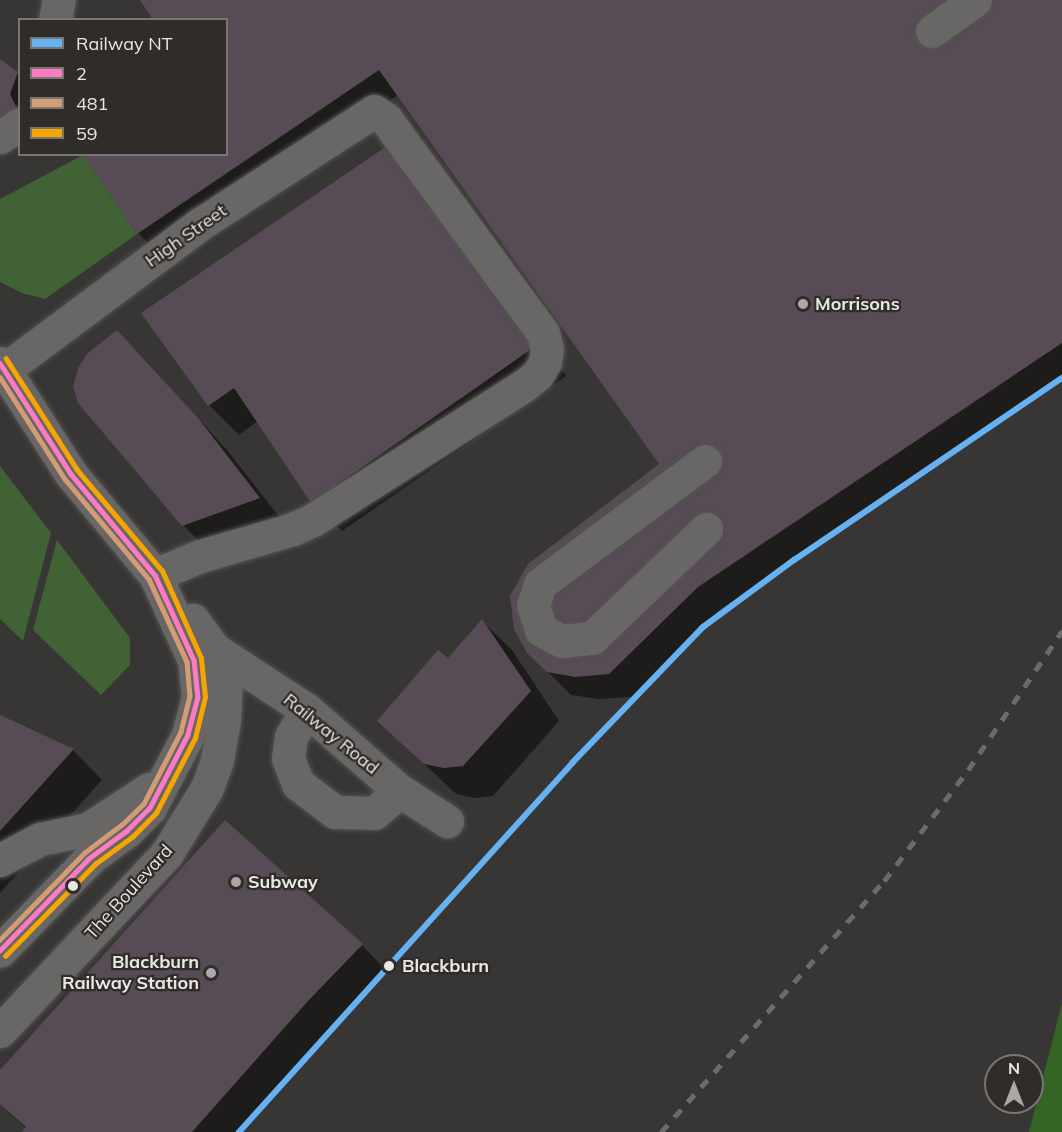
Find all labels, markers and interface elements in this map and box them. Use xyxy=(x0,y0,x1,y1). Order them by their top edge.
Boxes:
legend xyxy=(18,18,228,156)
text: Railway NT xyxy=(76,32,173,55)
text: 2 xyxy=(76,62,87,85)
text: 481 xyxy=(76,92,108,115)
text: 59 xyxy=(76,122,98,145)
street label: High Street xyxy=(141,200,231,272)
place label: Morrisons xyxy=(815,293,900,315)
marker: Morrisons xyxy=(796,297,810,311)
street label: Railway Road xyxy=(279,689,383,779)
street label: The Boulevard xyxy=(81,840,177,944)
place label: Subway xyxy=(248,871,318,893)
marker: Subway xyxy=(229,875,243,889)
unlabelled marker xyxy=(67,880,79,892)
place label: Blackburn Railway Station xyxy=(62,952,199,994)
place label: Blackburn xyxy=(402,955,489,977)
marker: Blackburn xyxy=(380,957,398,975)
marker: Blackburn Railway Station xyxy=(204,966,218,980)
north arrow xyxy=(984,1054,1044,1114)
text: N xyxy=(1008,1058,1020,1078)

